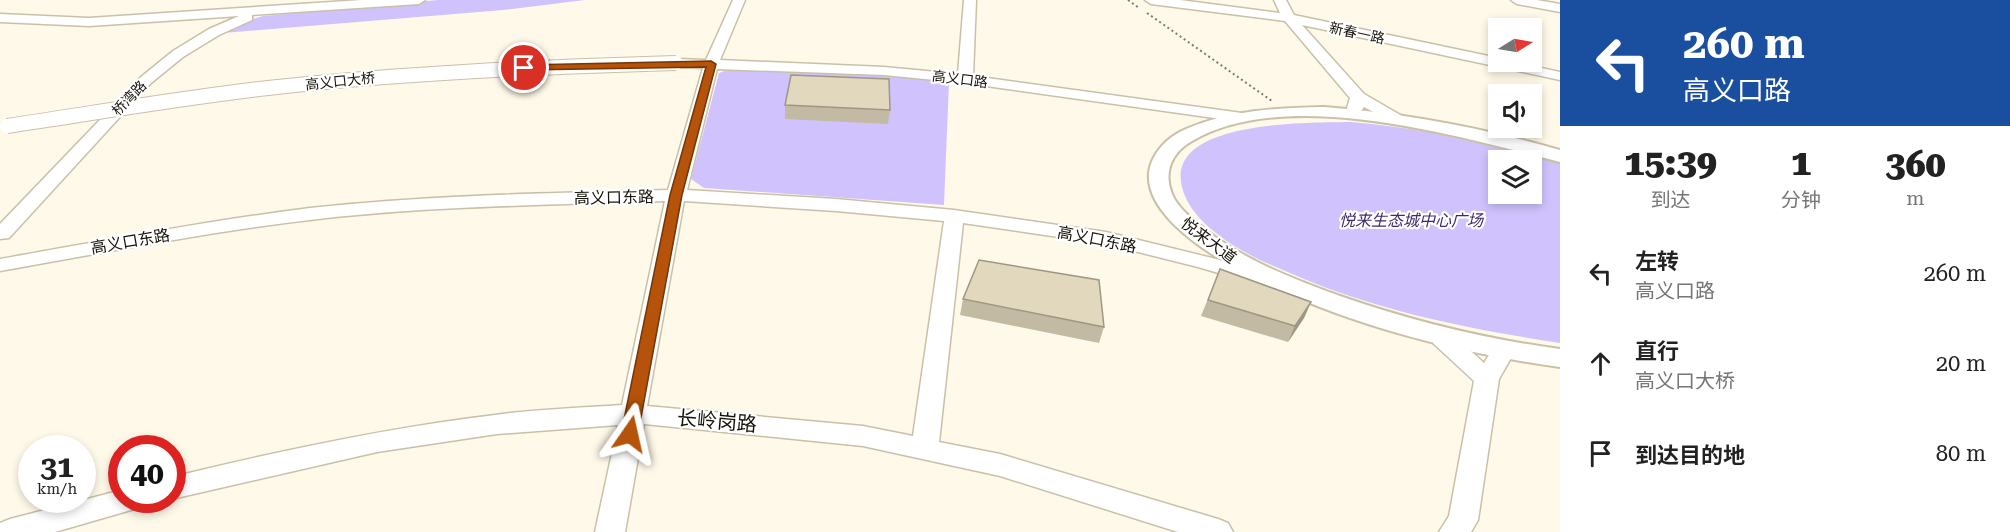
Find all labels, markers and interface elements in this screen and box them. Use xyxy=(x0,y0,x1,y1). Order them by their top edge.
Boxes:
north arrow xyxy=(1488,18,1542,72)
map controls xyxy=(1488,18,1542,204)
street label: 新春一路 xyxy=(1328,19,1386,47)
text: 260 m xyxy=(1683,19,1805,68)
icon: left xyxy=(1584,24,1662,102)
pin xyxy=(498,42,549,93)
icon: arrive xyxy=(507,51,540,84)
street label: 高义口路 xyxy=(931,68,989,90)
street label: 高义口大桥 xyxy=(304,69,376,93)
text: 高义口路 xyxy=(1683,75,1791,107)
street label: 桥湾路 xyxy=(109,77,149,119)
button: sound xyxy=(1488,84,1542,138)
text: 15:39 xyxy=(1624,142,1717,184)
text: 1 xyxy=(1791,142,1811,184)
text: 360 xyxy=(1885,144,1946,186)
button: layers xyxy=(1488,150,1542,204)
text: m xyxy=(1906,186,1925,210)
street label: 高义口东路 xyxy=(574,187,654,208)
text: 到达 xyxy=(1651,188,1691,212)
text: 分钟 xyxy=(1781,188,1821,212)
park label: 悦来生态城中心广场 xyxy=(1339,211,1485,230)
street label: 悦来大道 xyxy=(1177,214,1240,267)
street label: 高义口东路 xyxy=(1056,223,1138,256)
street label: 高义口东路 xyxy=(89,225,171,258)
text: 左转 xyxy=(1635,249,1679,274)
icon: left xyxy=(1584,257,1617,290)
text: 260 m xyxy=(1923,261,1986,286)
text: 高义口路 xyxy=(1635,279,1715,303)
text: 直行 xyxy=(1635,339,1679,364)
icon: ahead xyxy=(1584,347,1617,380)
text: 20 m xyxy=(1936,351,1986,376)
text: 高义口大桥 xyxy=(1635,369,1735,393)
position arrow xyxy=(598,402,662,466)
street label: 长岭岗路 xyxy=(676,406,758,436)
speed limit sign: 40 xyxy=(108,435,186,513)
icon: arrive xyxy=(1584,437,1617,470)
text: 80 m xyxy=(1936,441,1986,466)
text: 到达目的地 xyxy=(1635,443,1745,468)
text: 31 xyxy=(40,449,74,484)
text: km/h xyxy=(37,480,77,498)

